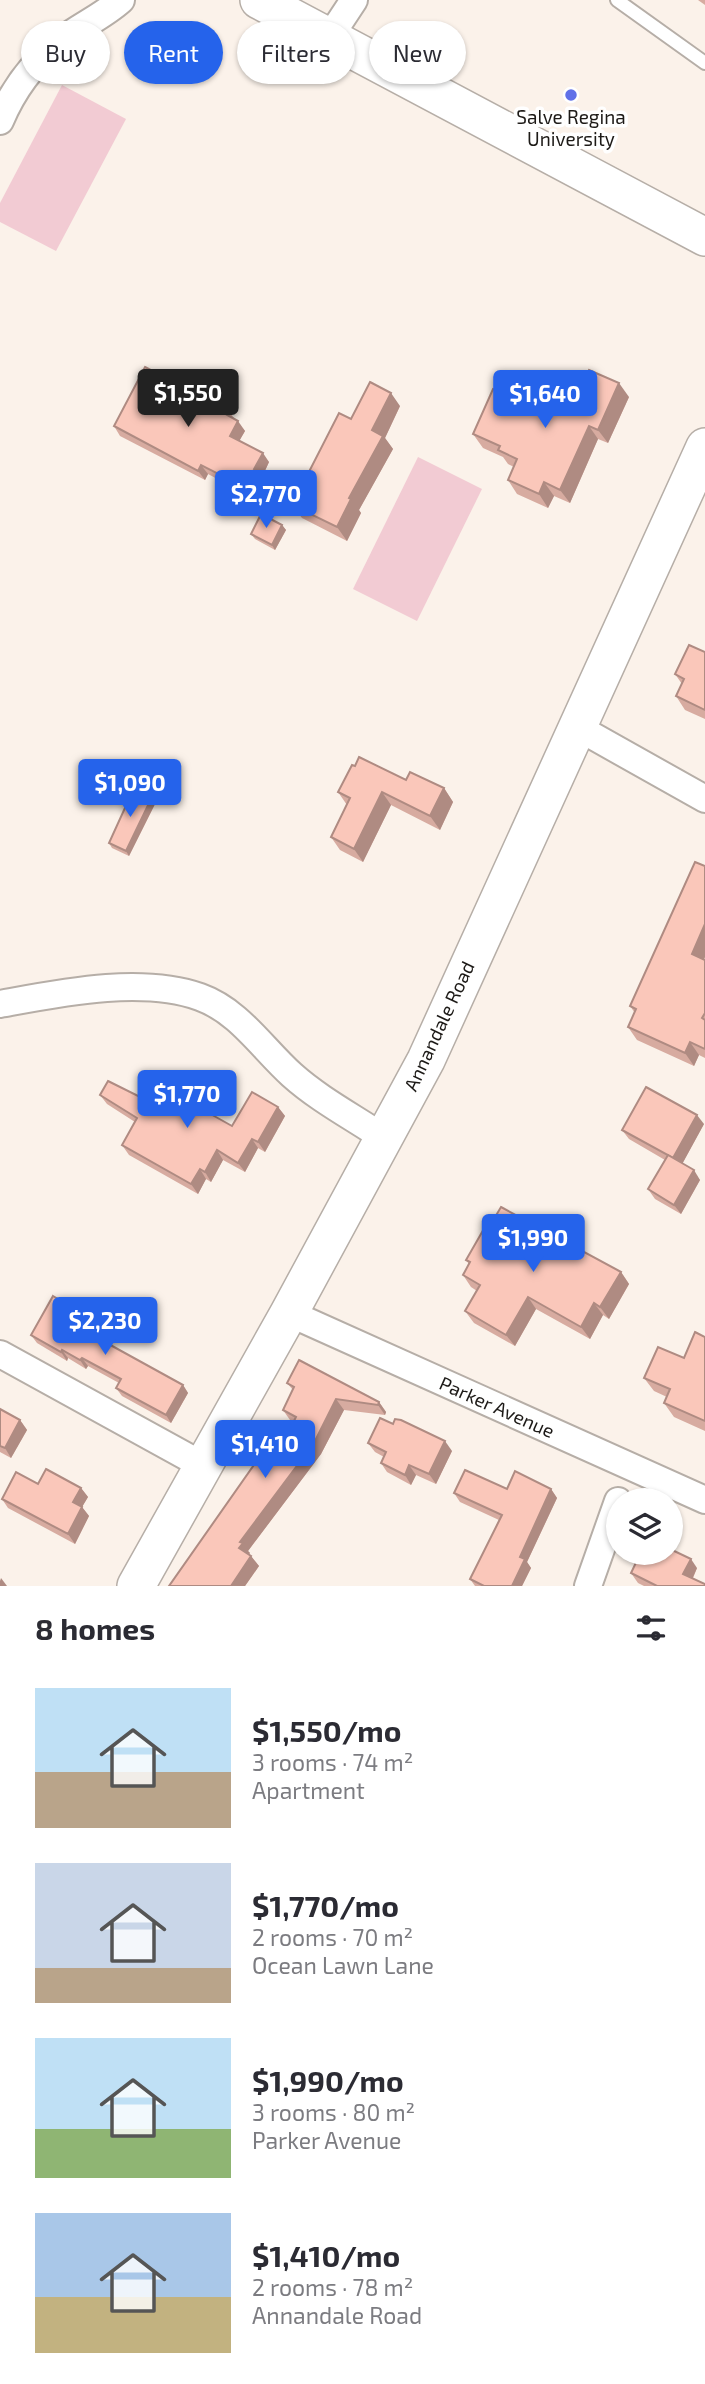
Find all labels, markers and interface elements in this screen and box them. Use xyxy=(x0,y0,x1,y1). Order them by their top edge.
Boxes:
chip: Buy xyxy=(21,21,110,84)
chip: Rent xyxy=(124,21,223,84)
chip: Filters xyxy=(237,21,355,84)
chip: New xyxy=(369,21,466,84)
marker: Salve Regina University xyxy=(563,87,579,103)
place label: Salve Regina University xyxy=(516,105,626,150)
pin: $1,550 xyxy=(131,370,245,429)
pin: $1,640 xyxy=(488,370,602,430)
text: $1,550 xyxy=(154,378,222,406)
text: $1,640 xyxy=(509,379,581,407)
pin: $2,770 xyxy=(209,470,323,530)
text: $2,770 xyxy=(231,479,301,507)
pin: $1,090 xyxy=(73,760,187,819)
text: $1,090 xyxy=(94,768,166,796)
street label: Annandale Road xyxy=(398,957,479,1094)
pin: $1,770 xyxy=(130,1070,244,1130)
text: $1,770 xyxy=(154,1079,220,1107)
pin: $1,990 xyxy=(476,1214,590,1274)
text: $1,990 xyxy=(498,1223,568,1251)
pin: $2,230 xyxy=(48,1298,162,1357)
text: $2,230 xyxy=(68,1306,142,1334)
street label: Parker Avenue xyxy=(436,1371,558,1442)
pin: $1,410 xyxy=(208,1420,322,1480)
text: $1,410 xyxy=(231,1429,299,1457)
map controls xyxy=(606,1488,683,1565)
button: layers xyxy=(606,1488,683,1565)
icon: filters xyxy=(632,1609,670,1647)
text: 8 homes xyxy=(35,1610,155,1646)
text: $1,550/mo xyxy=(252,1712,401,1748)
icon: home xyxy=(91,1716,175,1800)
text: 3 rooms · 74 m² xyxy=(252,1748,413,1776)
text: Apartment xyxy=(252,1776,365,1804)
text: $1,770/mo xyxy=(252,1887,399,1923)
icon: home xyxy=(91,1891,175,1975)
text: 2 rooms · 70 m² xyxy=(252,1923,413,1951)
text: Ocean Lawn Lane xyxy=(252,1951,434,1979)
text: $1,990/mo xyxy=(252,2062,404,2098)
icon: home xyxy=(91,2066,175,2150)
text: 3 rooms · 80 m² xyxy=(252,2098,415,2126)
text: Parker Avenue xyxy=(252,2126,401,2154)
text: $1,410/mo xyxy=(252,2237,400,2273)
icon: home xyxy=(91,2241,175,2325)
text: 2 rooms · 78 m² xyxy=(252,2273,413,2301)
text: Annandale Road xyxy=(252,2301,422,2329)

